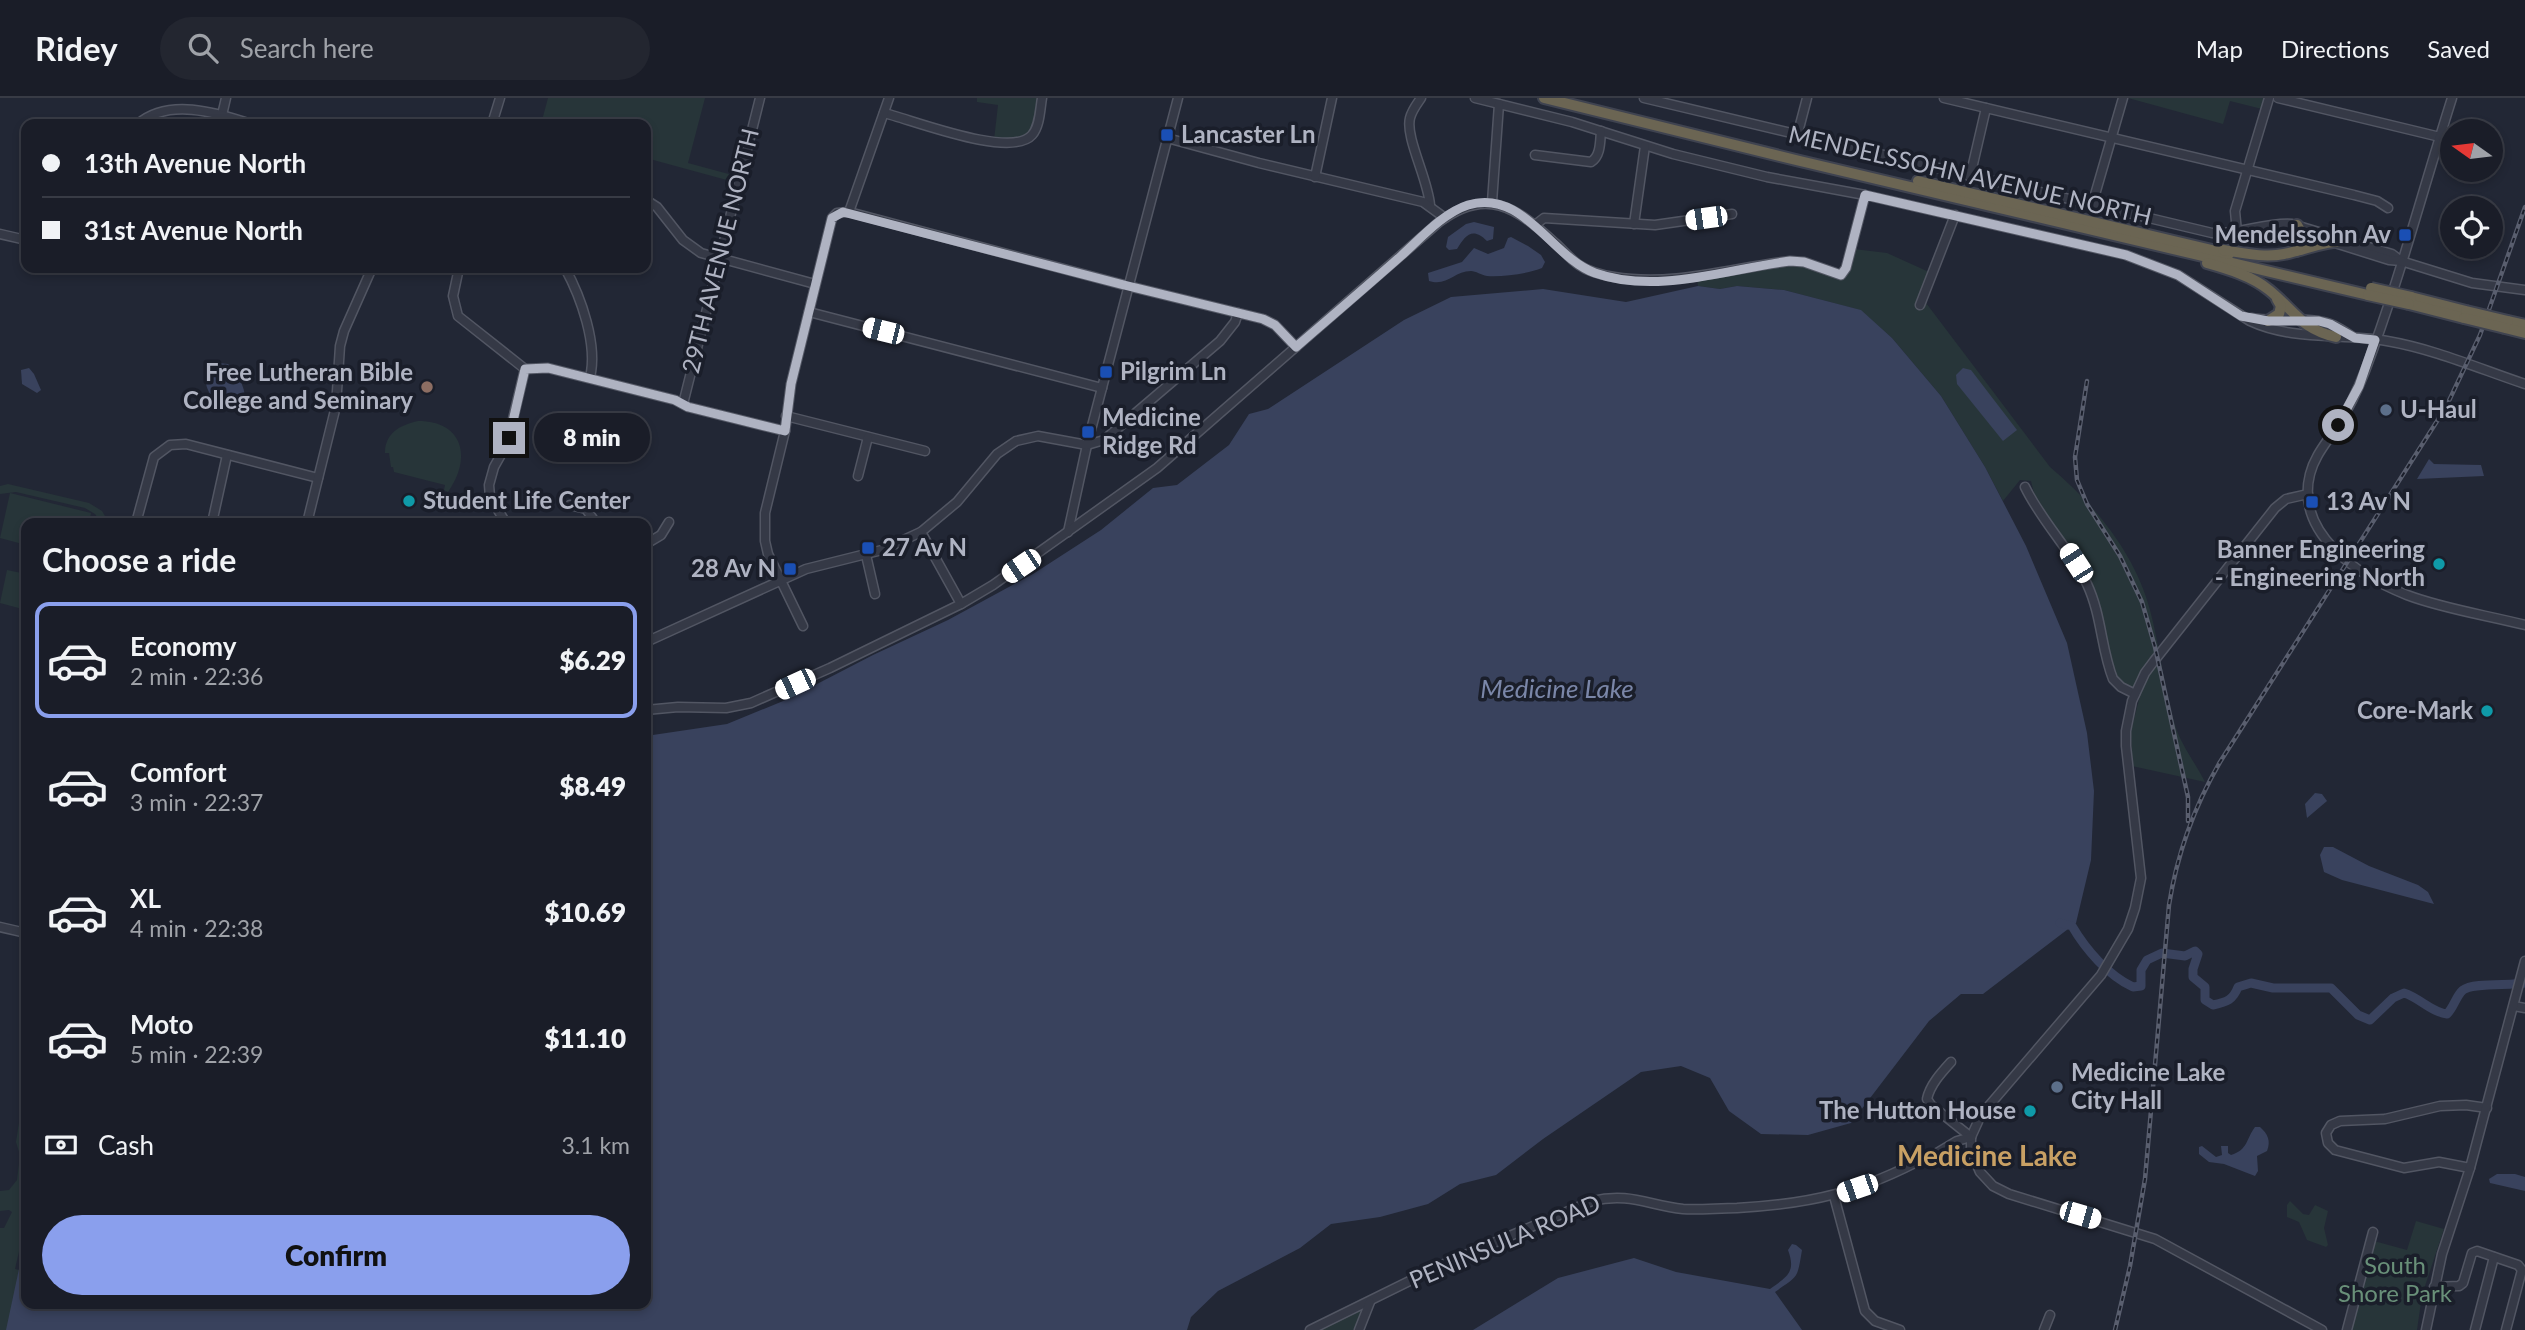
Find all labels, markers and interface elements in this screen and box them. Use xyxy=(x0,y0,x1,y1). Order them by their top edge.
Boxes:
search box xyxy=(160,17,650,80)
text: Ridey xyxy=(35,28,118,68)
icon: search xyxy=(184,29,222,67)
text: Search here xyxy=(240,32,374,64)
text: Map xyxy=(2196,34,2243,63)
text: Directions xyxy=(2281,34,2389,63)
text: Saved xyxy=(2427,34,2490,63)
place label: Lancaster Ln xyxy=(1181,119,1315,148)
street label: MENDELSSOHN AVENUE NORTH xyxy=(1786,119,2155,230)
north arrow xyxy=(2440,119,2502,182)
map controls xyxy=(2440,119,2503,259)
street label: 29TH AVENUE NORTH xyxy=(675,125,764,376)
marker: Lancaster Ln xyxy=(1159,127,1175,143)
text: 13th Avenue North xyxy=(84,147,306,179)
button: locate xyxy=(2440,196,2503,259)
car xyxy=(1684,205,1729,231)
text: 31st Avenue North xyxy=(84,214,303,246)
place label: Mendelssohn Av xyxy=(2215,219,2391,248)
marker: Mendelssohn Av xyxy=(2397,227,2413,243)
car xyxy=(861,316,906,346)
place label: Pilgrim Ln xyxy=(1120,356,1227,385)
place label: Free Lutheran Bible College and Seminary xyxy=(183,357,413,414)
marker: Pilgrim Ln xyxy=(1098,364,1114,380)
marker: Free Lutheran Bible College and Seminary xyxy=(419,379,435,395)
place label: U-Haul xyxy=(2400,394,2477,423)
place label: Medicine Ridge Rd xyxy=(1102,402,1201,459)
marker: U-Haul xyxy=(2378,402,2394,418)
route start xyxy=(2322,409,2354,441)
callout: 8 min xyxy=(534,414,649,462)
route end xyxy=(493,422,525,454)
text: 8 min xyxy=(563,423,621,451)
marker: Medicine Ridge Rd xyxy=(1080,424,1096,440)
place label: Student Life Center xyxy=(423,485,631,514)
place label: 13 Av N xyxy=(2326,486,2411,515)
marker: Student Life Center xyxy=(401,493,417,509)
marker: 13 Av N xyxy=(2304,494,2320,510)
place label: 27 Av N xyxy=(882,532,967,561)
place label: Banner Engineering - Engineering North xyxy=(2215,534,2425,591)
text: Choose a ride xyxy=(42,540,236,579)
marker: 27 Av N xyxy=(860,540,876,556)
car xyxy=(2056,540,2097,586)
car xyxy=(998,546,1045,586)
place label: 28 Av N xyxy=(691,553,776,582)
marker: Banner Engineering - Engineering North xyxy=(2431,556,2447,572)
marker: 28 Av N xyxy=(782,561,798,577)
icon: car xyxy=(46,629,109,692)
text: Economy xyxy=(130,630,236,662)
text: $6.29 xyxy=(559,644,626,676)
text: 2 min · 22:36 xyxy=(130,662,263,690)
car xyxy=(772,666,819,702)
water label: Medicine Lake xyxy=(1480,672,1634,704)
place label: Core-Mark xyxy=(2357,695,2473,724)
marker: Core-Mark xyxy=(2479,703,2495,719)
icon: car xyxy=(46,755,109,818)
text: Comfort xyxy=(130,756,227,788)
text: $8.49 xyxy=(559,770,626,802)
text: 3 min · 22:37 xyxy=(130,788,263,816)
icon: car xyxy=(46,881,109,944)
text: XL xyxy=(130,882,161,914)
text: $10.69 xyxy=(544,896,626,928)
text: 4 min · 22:38 xyxy=(130,914,263,942)
icon: car xyxy=(46,1007,109,1070)
text: Moto xyxy=(130,1008,193,1040)
text: $11.10 xyxy=(544,1022,626,1054)
text: 5 min · 22:39 xyxy=(130,1040,263,1068)
place label: Medicine Lake City Hall xyxy=(2071,1057,2226,1114)
marker: Medicine Lake City Hall xyxy=(2049,1079,2065,1095)
place label: The Hutton House xyxy=(1819,1095,2016,1124)
marker: The Hutton House xyxy=(2022,1103,2038,1119)
icon: cash xyxy=(42,1126,80,1164)
text: Cash xyxy=(98,1129,154,1161)
text: 3.1 km xyxy=(561,1131,630,1159)
district label: Medicine Lake xyxy=(1897,1138,2077,1172)
car xyxy=(1834,1171,1881,1205)
street label: PENINSULA ROAD xyxy=(1405,1187,1604,1294)
car xyxy=(2057,1199,2104,1231)
button: Confirm xyxy=(42,1215,630,1295)
park label: South Shore Park xyxy=(2338,1250,2453,1307)

